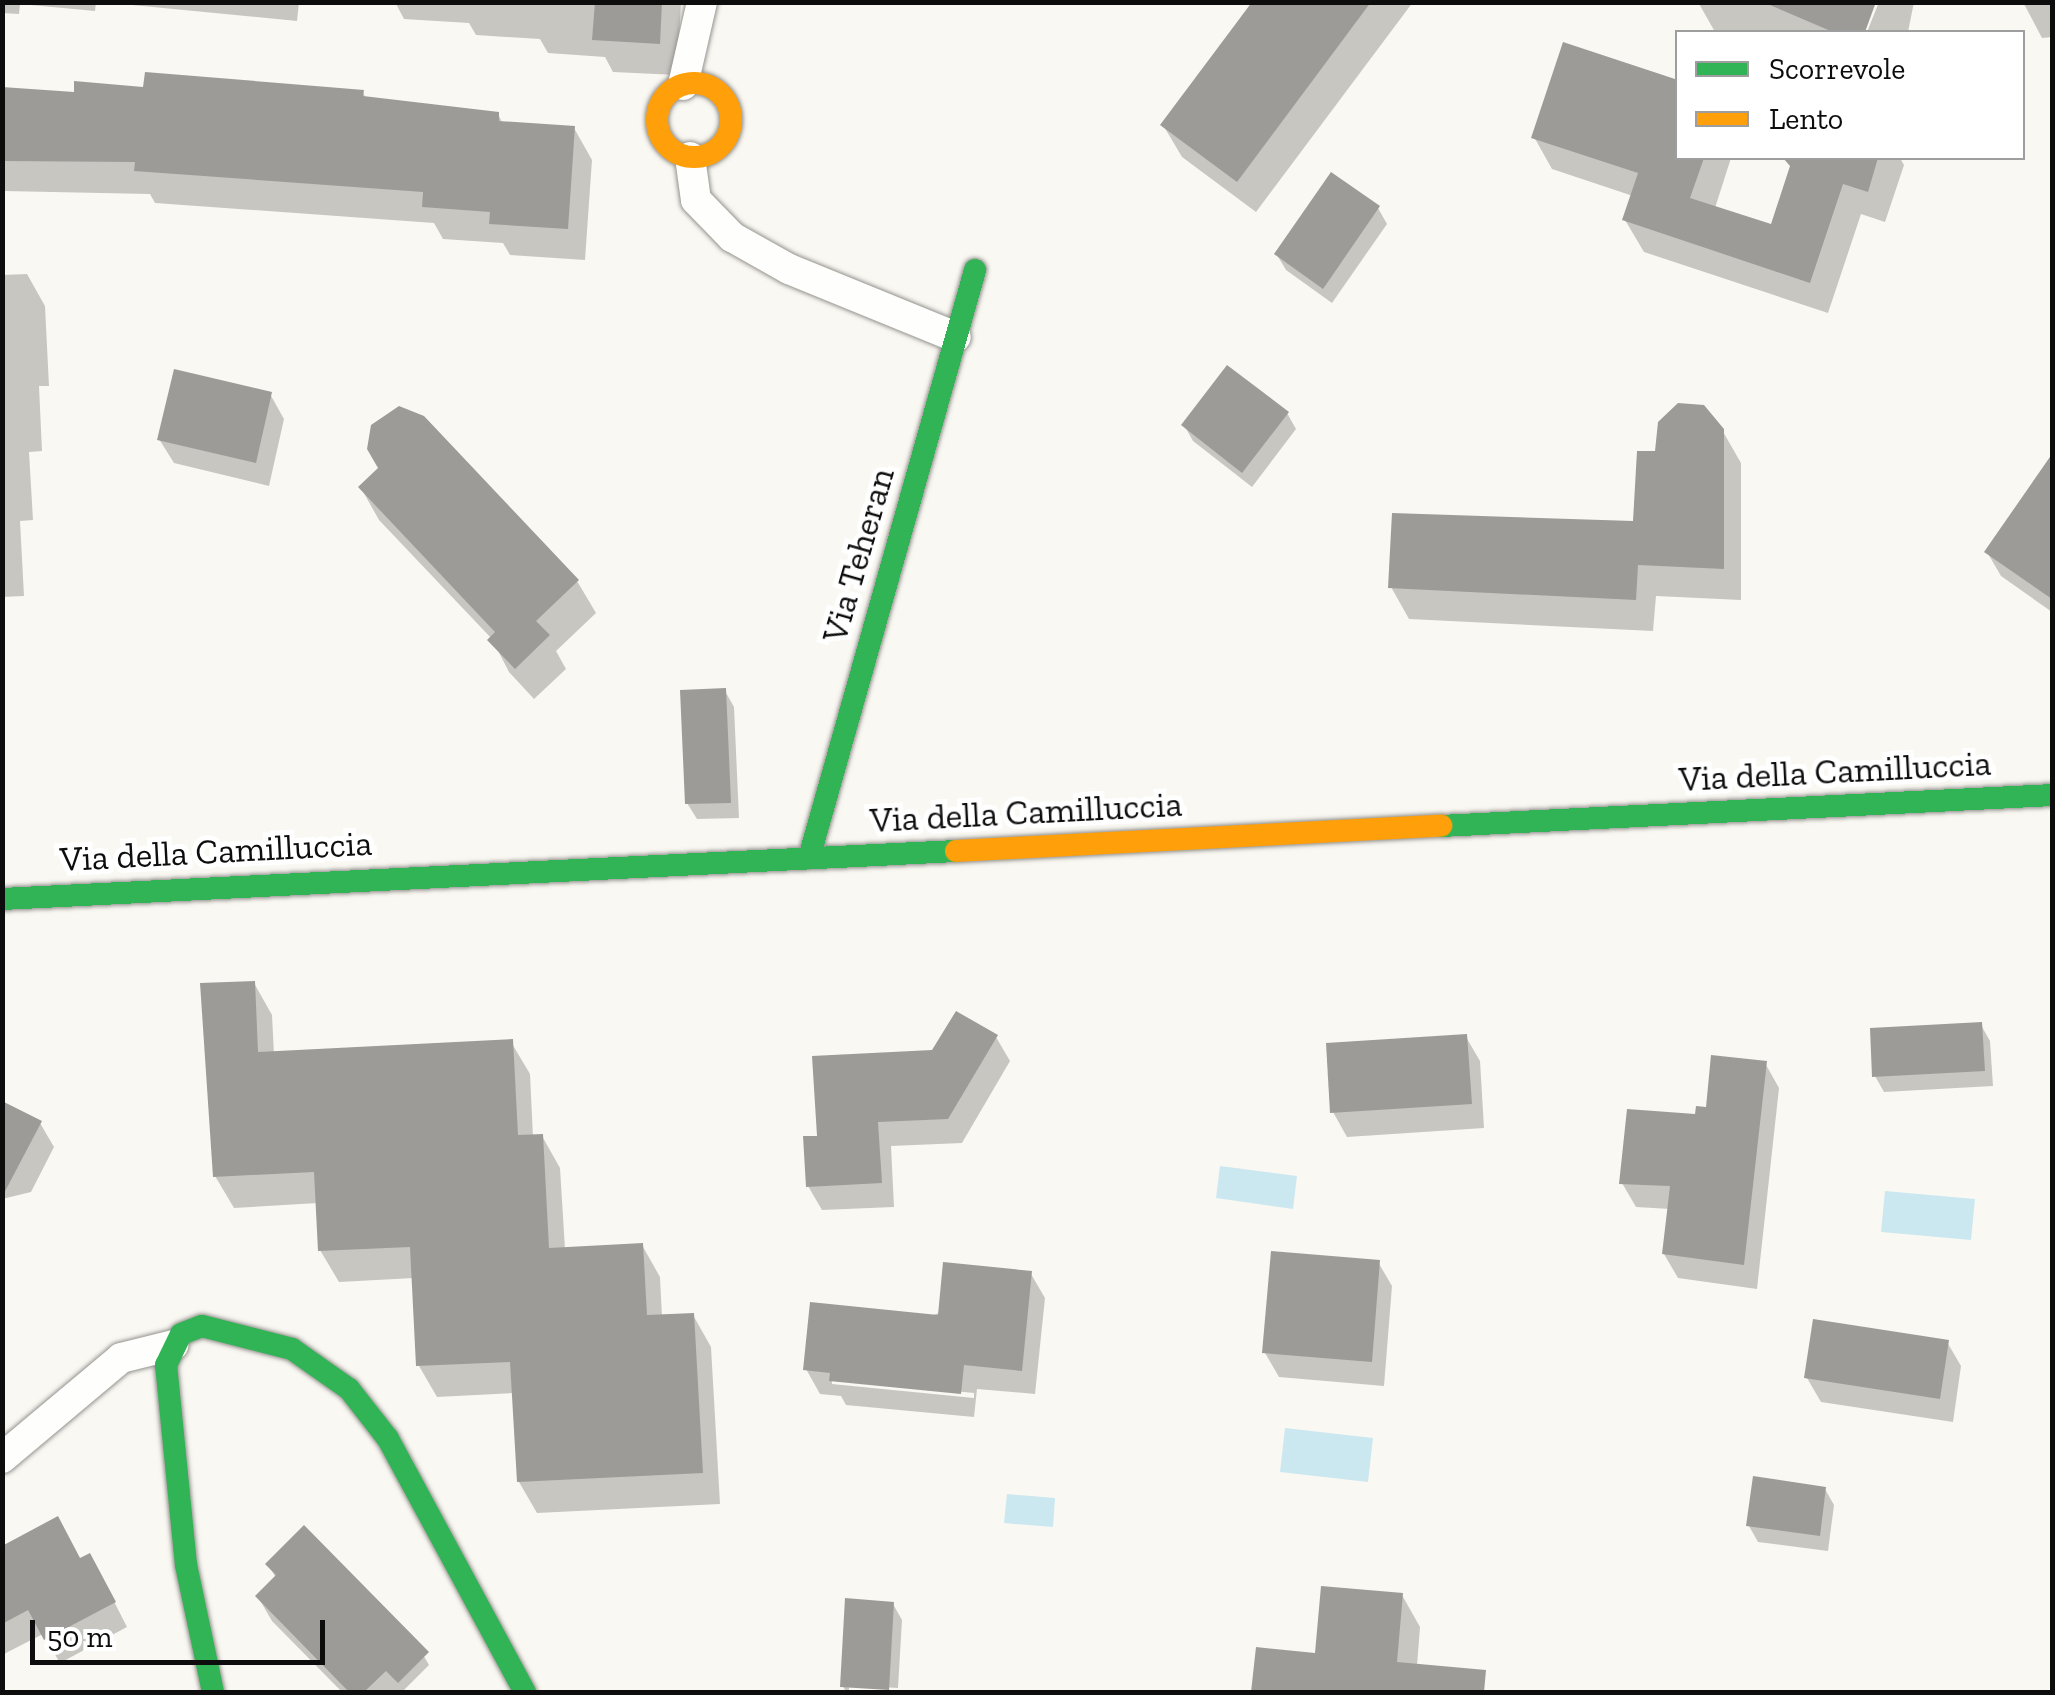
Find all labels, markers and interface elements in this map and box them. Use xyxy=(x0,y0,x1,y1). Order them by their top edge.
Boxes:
legend xyxy=(1675,30,2025,160)
text: Scorrevole xyxy=(1769,51,1905,87)
text: Lento xyxy=(1769,101,1843,137)
street label: Via Teheran xyxy=(813,463,903,647)
street label: Via della Camilluccia xyxy=(1678,742,1992,800)
street label: Via della Camilluccia xyxy=(869,783,1183,841)
street label: Via della Camilluccia xyxy=(59,822,373,880)
scale bar xyxy=(35,1600,330,1662)
text: 50 m xyxy=(47,1619,112,1655)

